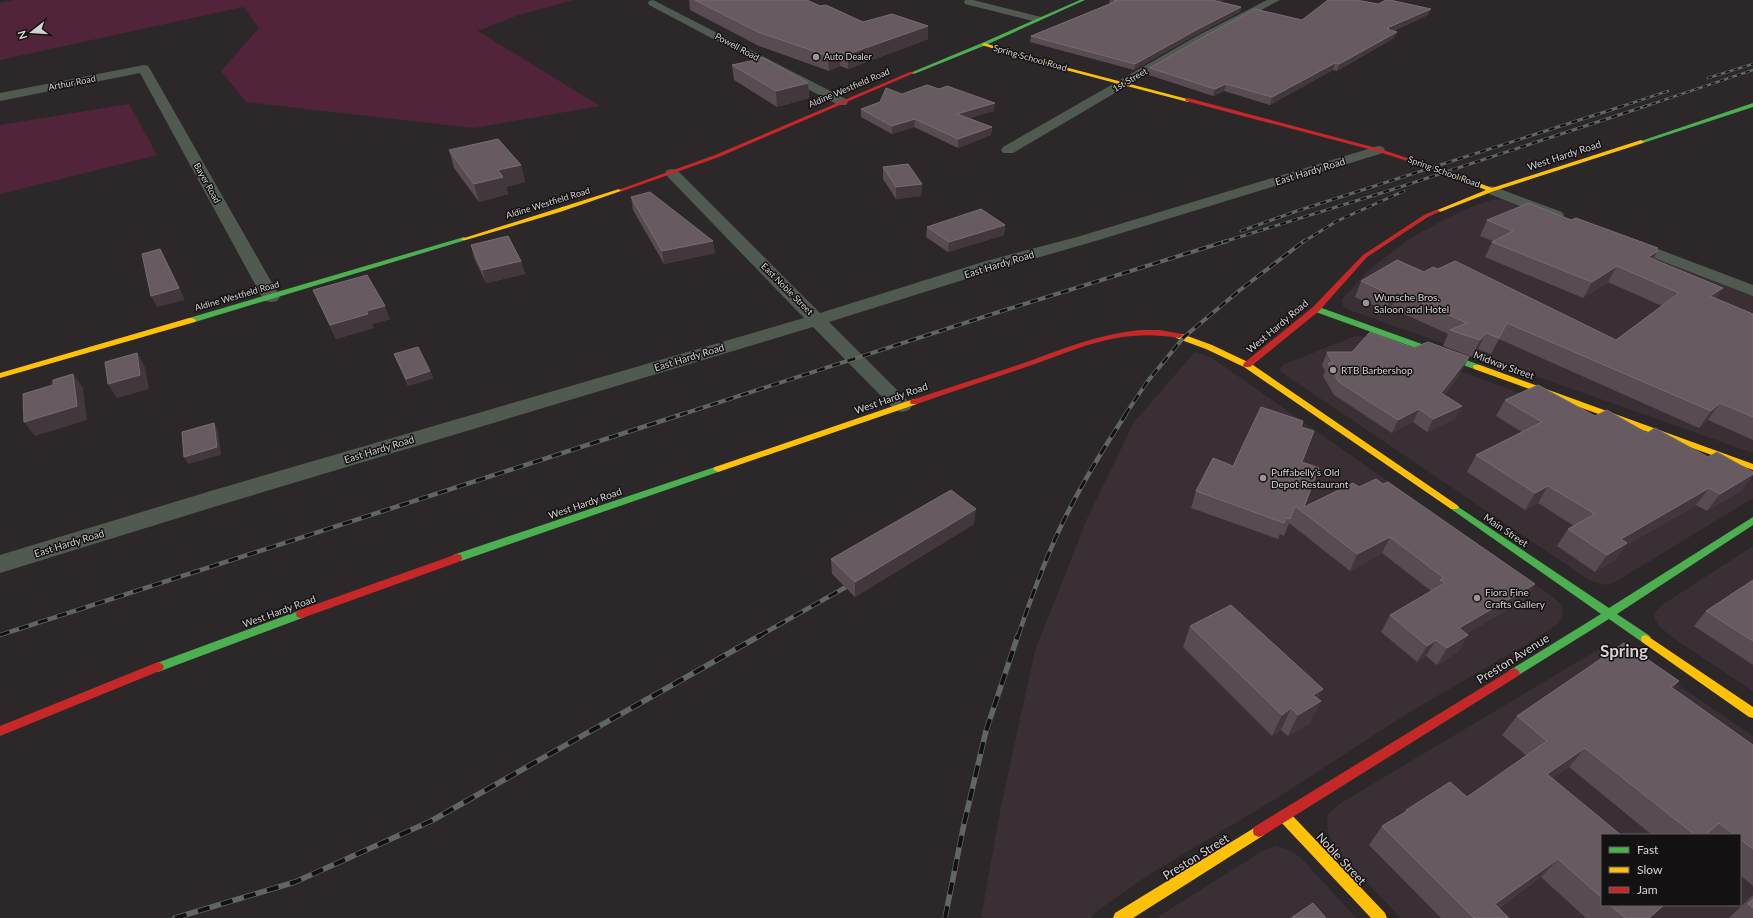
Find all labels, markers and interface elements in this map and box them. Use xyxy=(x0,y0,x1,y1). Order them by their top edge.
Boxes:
north arrow xyxy=(12,12,52,52)
text: N xyxy=(15,29,29,41)
street label: Powell Road xyxy=(713,30,761,63)
street label: Spring School Road xyxy=(992,42,1068,73)
place label: Auto Dealer xyxy=(824,51,872,62)
marker: Auto Dealer xyxy=(811,52,821,62)
street label: Aldine Westfield Road xyxy=(806,65,891,110)
street label: 1st Street xyxy=(1110,65,1150,94)
street label: Arthur Road xyxy=(47,73,97,92)
street label: West Hardy Road xyxy=(1526,137,1602,173)
street label: Spring School Road xyxy=(1407,153,1482,190)
street label: East Hardy Road xyxy=(1274,155,1346,187)
street label: Bayer Road xyxy=(192,161,223,205)
street label: Aldine Westfield Road xyxy=(504,184,591,221)
street label: East Hardy Road xyxy=(963,248,1035,280)
street label: East Noble Street xyxy=(759,260,816,317)
street label: Aldine Westfield Road xyxy=(193,278,280,313)
place label: Wunsche Bros. Saloon and Hotel xyxy=(1374,291,1449,315)
street label: West Hardy Road xyxy=(1244,297,1310,355)
marker: Wunsche Bros. Saloon and Hotel xyxy=(1361,298,1371,308)
street label: East Hardy Road xyxy=(653,341,725,373)
street label: Midway Street xyxy=(1472,348,1536,382)
place label: RTB Barbershop xyxy=(1341,364,1413,376)
marker: RTB Barbershop xyxy=(1328,365,1338,375)
street label: West Hardy Road xyxy=(853,380,929,416)
street label: East Hardy Road xyxy=(343,433,415,465)
place label: Puffabelly's Old Depot Restaurant xyxy=(1271,466,1349,490)
marker: Puffabelly's Old Depot Restaurant xyxy=(1258,473,1268,483)
street label: West Hardy Road xyxy=(547,485,623,521)
street label: Main Street xyxy=(1482,511,1531,549)
street label: East Hardy Road xyxy=(33,527,105,559)
place label: Fiora Fine Crafts Gallery xyxy=(1485,586,1546,610)
street label: West Hardy Road xyxy=(241,592,317,630)
marker: Fiora Fine Crafts Gallery xyxy=(1472,593,1482,603)
street label: Preston Avenue xyxy=(1474,630,1552,687)
district label: Spring xyxy=(1600,640,1648,661)
street label: Noble Street xyxy=(1313,829,1370,889)
street label: Preston Street xyxy=(1160,830,1232,883)
legend xyxy=(1601,834,1741,906)
text: Fast xyxy=(1637,842,1659,857)
text: Slow xyxy=(1637,862,1663,877)
text: Jam xyxy=(1637,882,1658,897)

